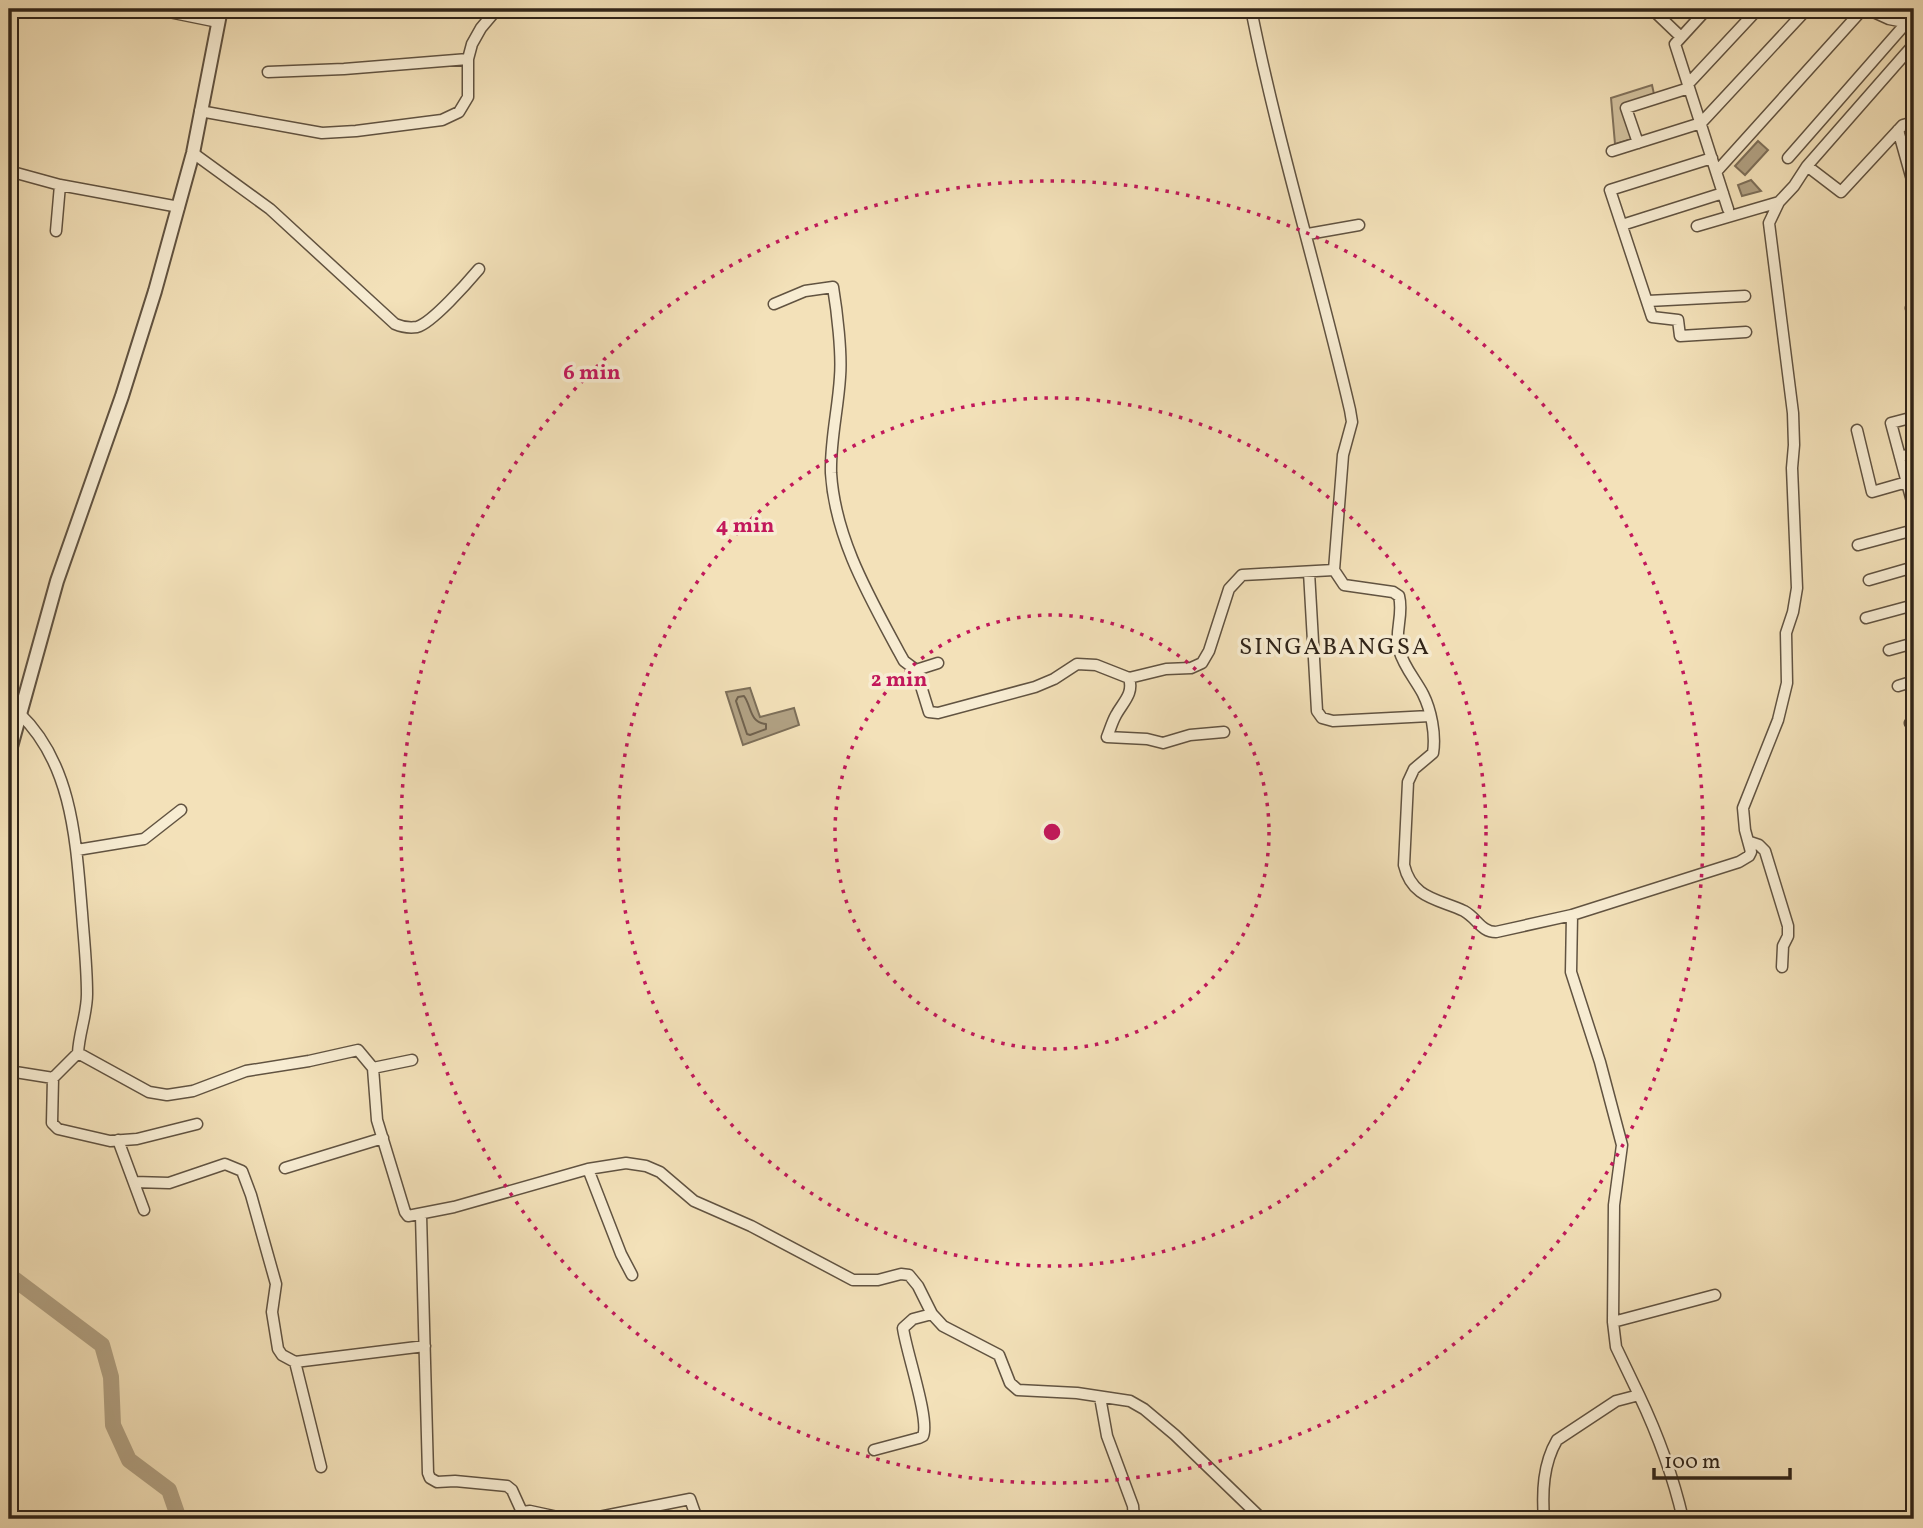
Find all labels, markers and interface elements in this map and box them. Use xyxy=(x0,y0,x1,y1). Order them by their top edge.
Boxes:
text: 6 min xyxy=(563,359,621,388)
text: 4 min xyxy=(716,512,774,541)
district label: SINGABANGSA xyxy=(1239,631,1431,665)
text: 2 min xyxy=(871,666,927,695)
centre of rings xyxy=(1040,820,1064,844)
scale bar xyxy=(1654,1437,1790,1481)
text: 100 m xyxy=(1664,1448,1721,1477)

